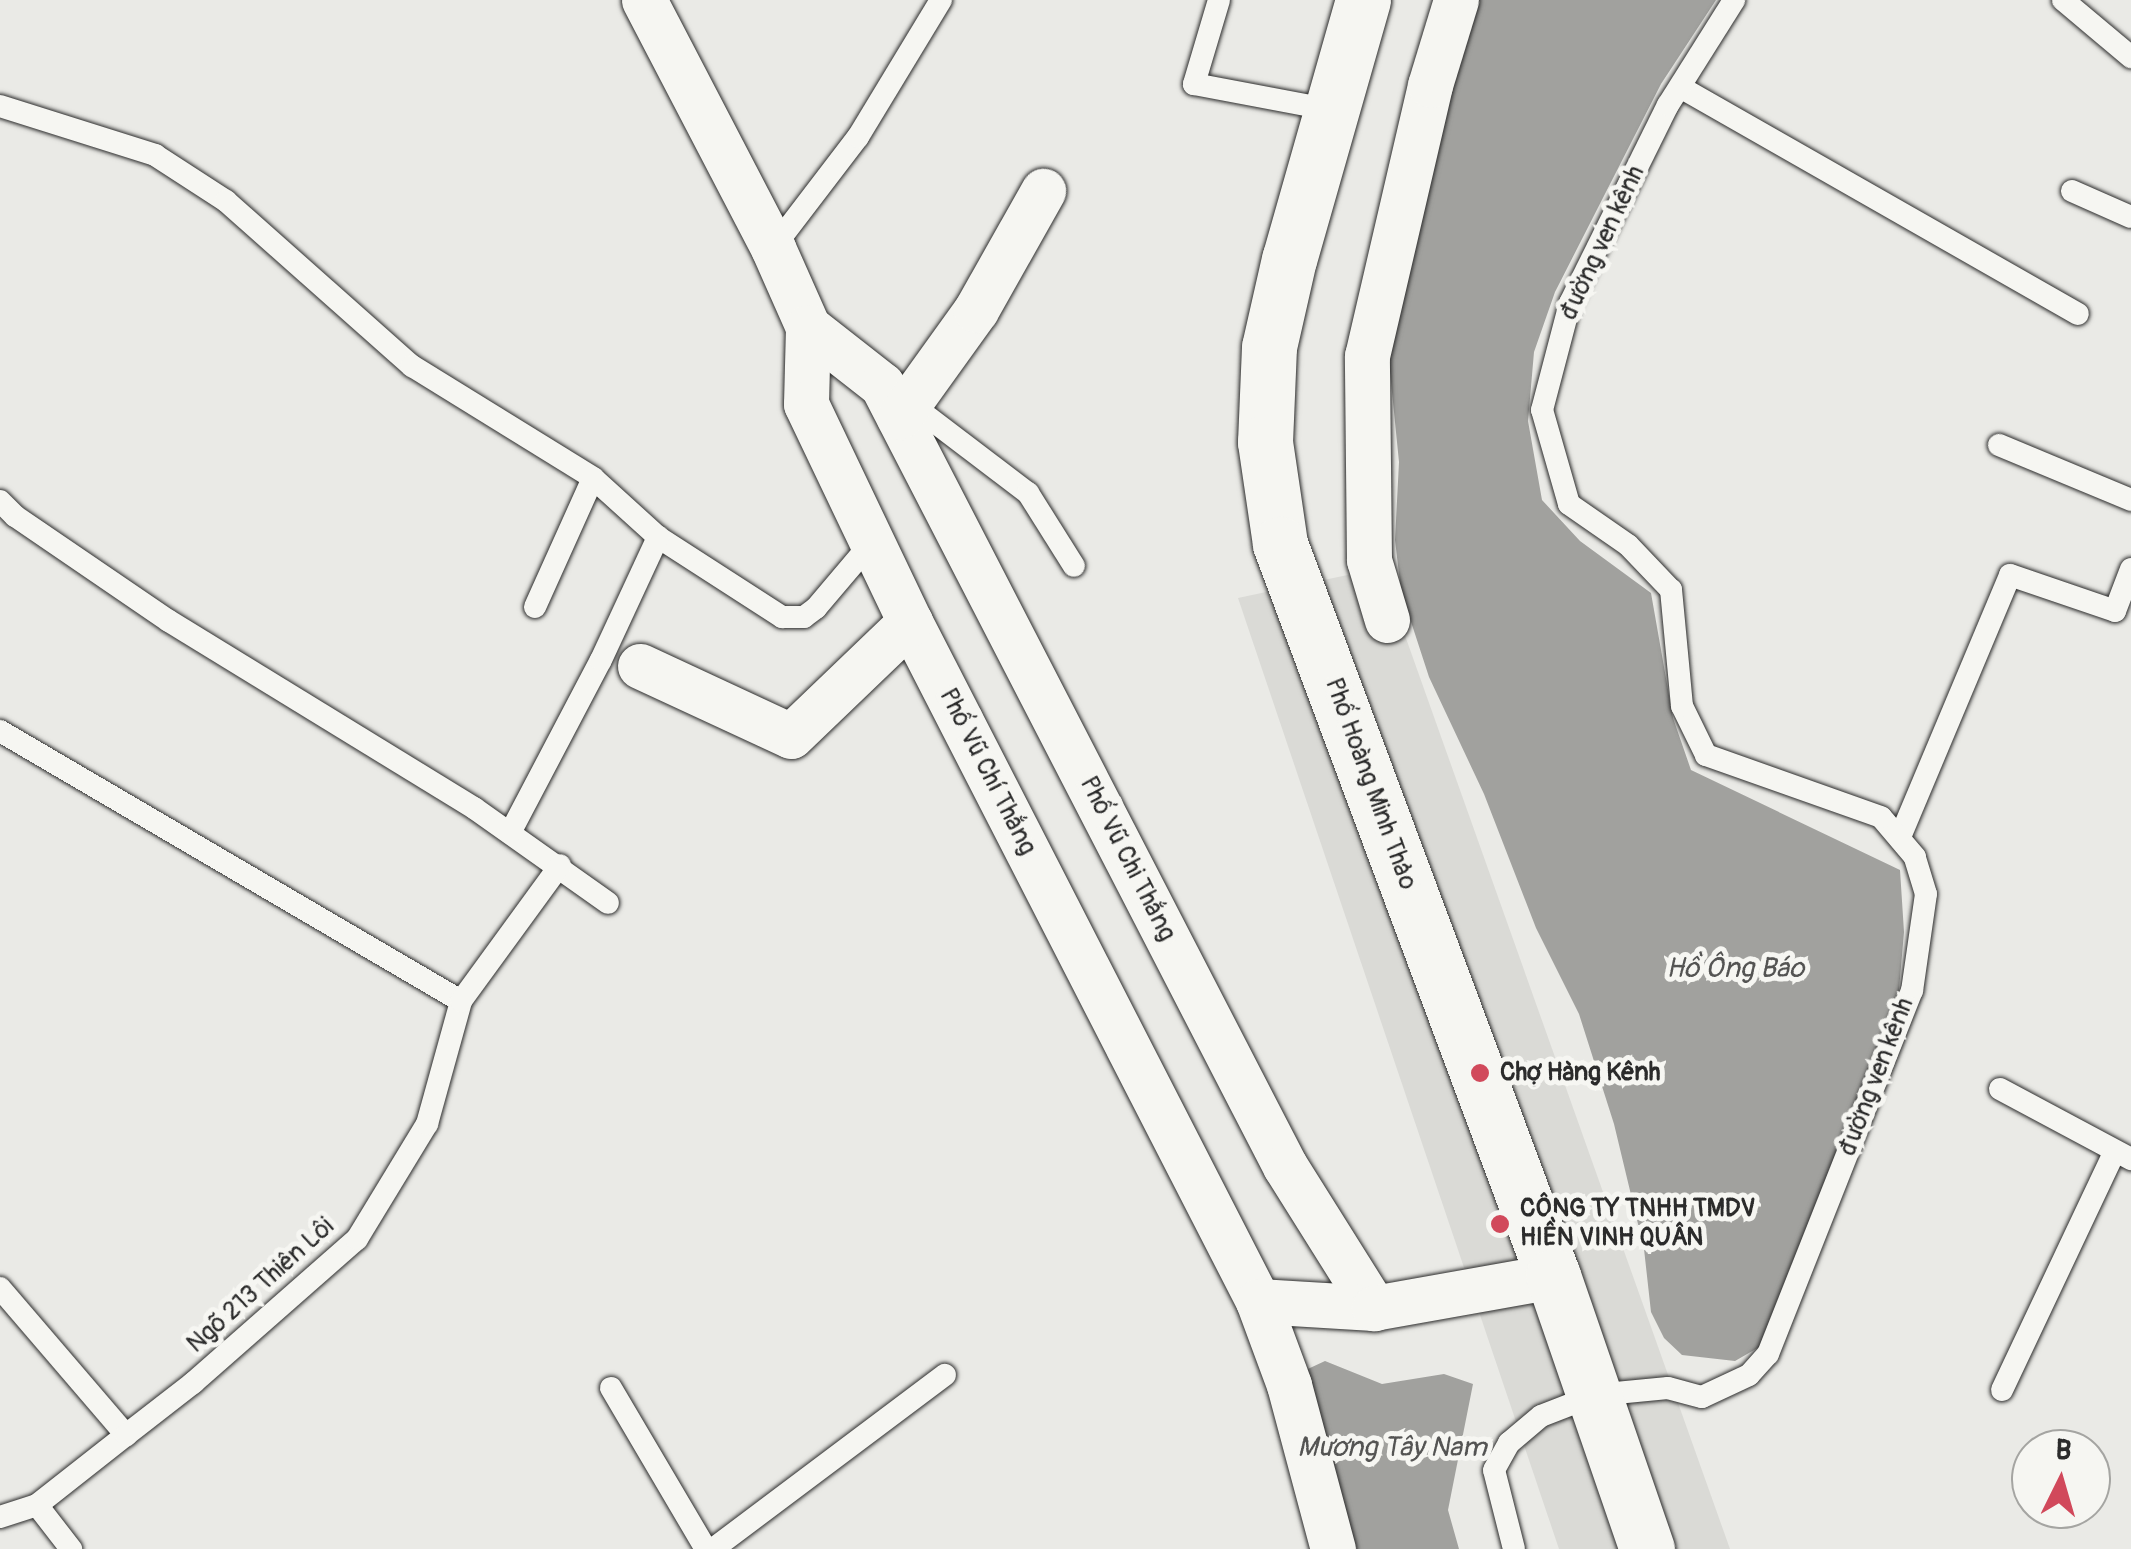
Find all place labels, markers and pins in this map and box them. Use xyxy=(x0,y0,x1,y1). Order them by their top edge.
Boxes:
place label: Chợ Hàng Kênh xyxy=(1500,1058,1660,1088)
marker: Chợ Hàng Kênh xyxy=(1469,1062,1491,1084)
place label: CÔNG TY TNHH TMDV HIỀN VINH QUÂN xyxy=(1520,1195,1755,1254)
marker: CÔNG TY TNHH TMDV HIỀN VINH QUÂN xyxy=(1489,1213,1511,1235)

